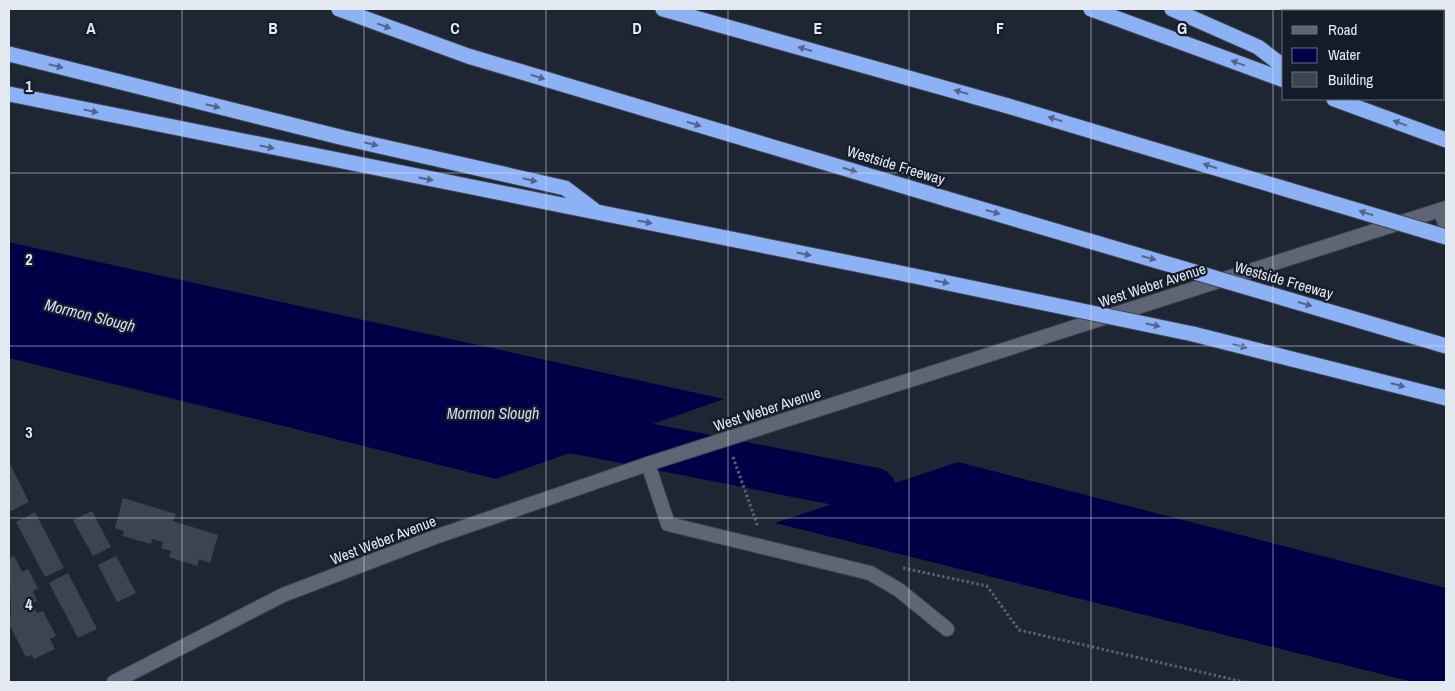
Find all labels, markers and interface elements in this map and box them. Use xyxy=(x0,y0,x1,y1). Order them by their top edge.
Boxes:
legend xyxy=(1282,10,1445,100)
text: A xyxy=(86,17,96,39)
text: B xyxy=(268,17,278,39)
text: C xyxy=(450,17,460,39)
text: D xyxy=(632,17,642,39)
text: E xyxy=(814,17,823,39)
text: F xyxy=(996,17,1004,39)
text: G xyxy=(1177,17,1187,39)
text: Road xyxy=(1328,19,1357,40)
one-way arrow xyxy=(377,22,392,30)
one-way arrow xyxy=(797,44,812,52)
text: Water xyxy=(1328,44,1360,65)
one-way arrow xyxy=(1230,59,1245,67)
one-way arrow xyxy=(48,62,64,70)
text: Building xyxy=(1328,69,1373,90)
one-way arrow xyxy=(531,74,546,82)
text: 1 xyxy=(25,75,33,97)
one-way arrow xyxy=(954,88,969,96)
one-way arrow xyxy=(206,102,221,110)
one-way arrow xyxy=(83,107,98,115)
one-way arrow xyxy=(1047,115,1062,123)
one-way arrow xyxy=(1393,119,1408,126)
one-way arrow xyxy=(687,120,702,128)
one-way arrow xyxy=(364,140,379,148)
street label: Westside Freeway xyxy=(844,140,948,190)
one-way arrow xyxy=(260,143,275,151)
one-way arrow xyxy=(1203,162,1218,170)
one-way arrow xyxy=(842,166,857,174)
one-way arrow xyxy=(419,175,435,183)
one-way arrow xyxy=(522,176,537,184)
one-way arrow xyxy=(1358,208,1373,216)
one-way arrow xyxy=(986,209,1001,217)
one-way arrow xyxy=(637,218,653,226)
text: 2 xyxy=(25,248,33,270)
one-way arrow xyxy=(796,250,812,258)
one-way arrow xyxy=(1142,255,1157,263)
street label: Westside Freeway xyxy=(1232,256,1337,304)
street label: West Weber Avenue xyxy=(1096,258,1208,312)
one-way arrow xyxy=(935,278,950,286)
water label: Mormon Slough xyxy=(42,293,138,337)
one-way arrow xyxy=(1298,301,1313,309)
one-way arrow xyxy=(1145,322,1161,330)
one-way arrow xyxy=(1233,342,1248,350)
street label: West Weber Avenue xyxy=(711,382,823,436)
one-way arrow xyxy=(1390,382,1405,390)
water label: Mormon Slough xyxy=(447,402,539,424)
text: 3 xyxy=(25,421,33,443)
street label: West Weber Avenue xyxy=(327,510,439,570)
text: 4 xyxy=(25,593,33,615)

